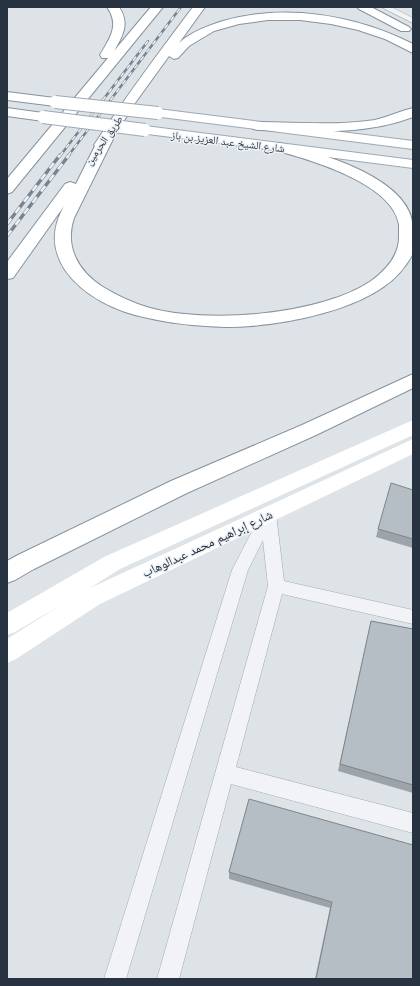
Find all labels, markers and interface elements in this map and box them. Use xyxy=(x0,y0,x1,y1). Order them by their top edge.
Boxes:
street label: طريق الحرمين xyxy=(81,113,126,168)
street label: شارع الشيخ عبد العزيز بن باز xyxy=(169,127,285,155)
street label: شارع إبراهيم محمد عبدالوهاب xyxy=(139,506,276,582)

